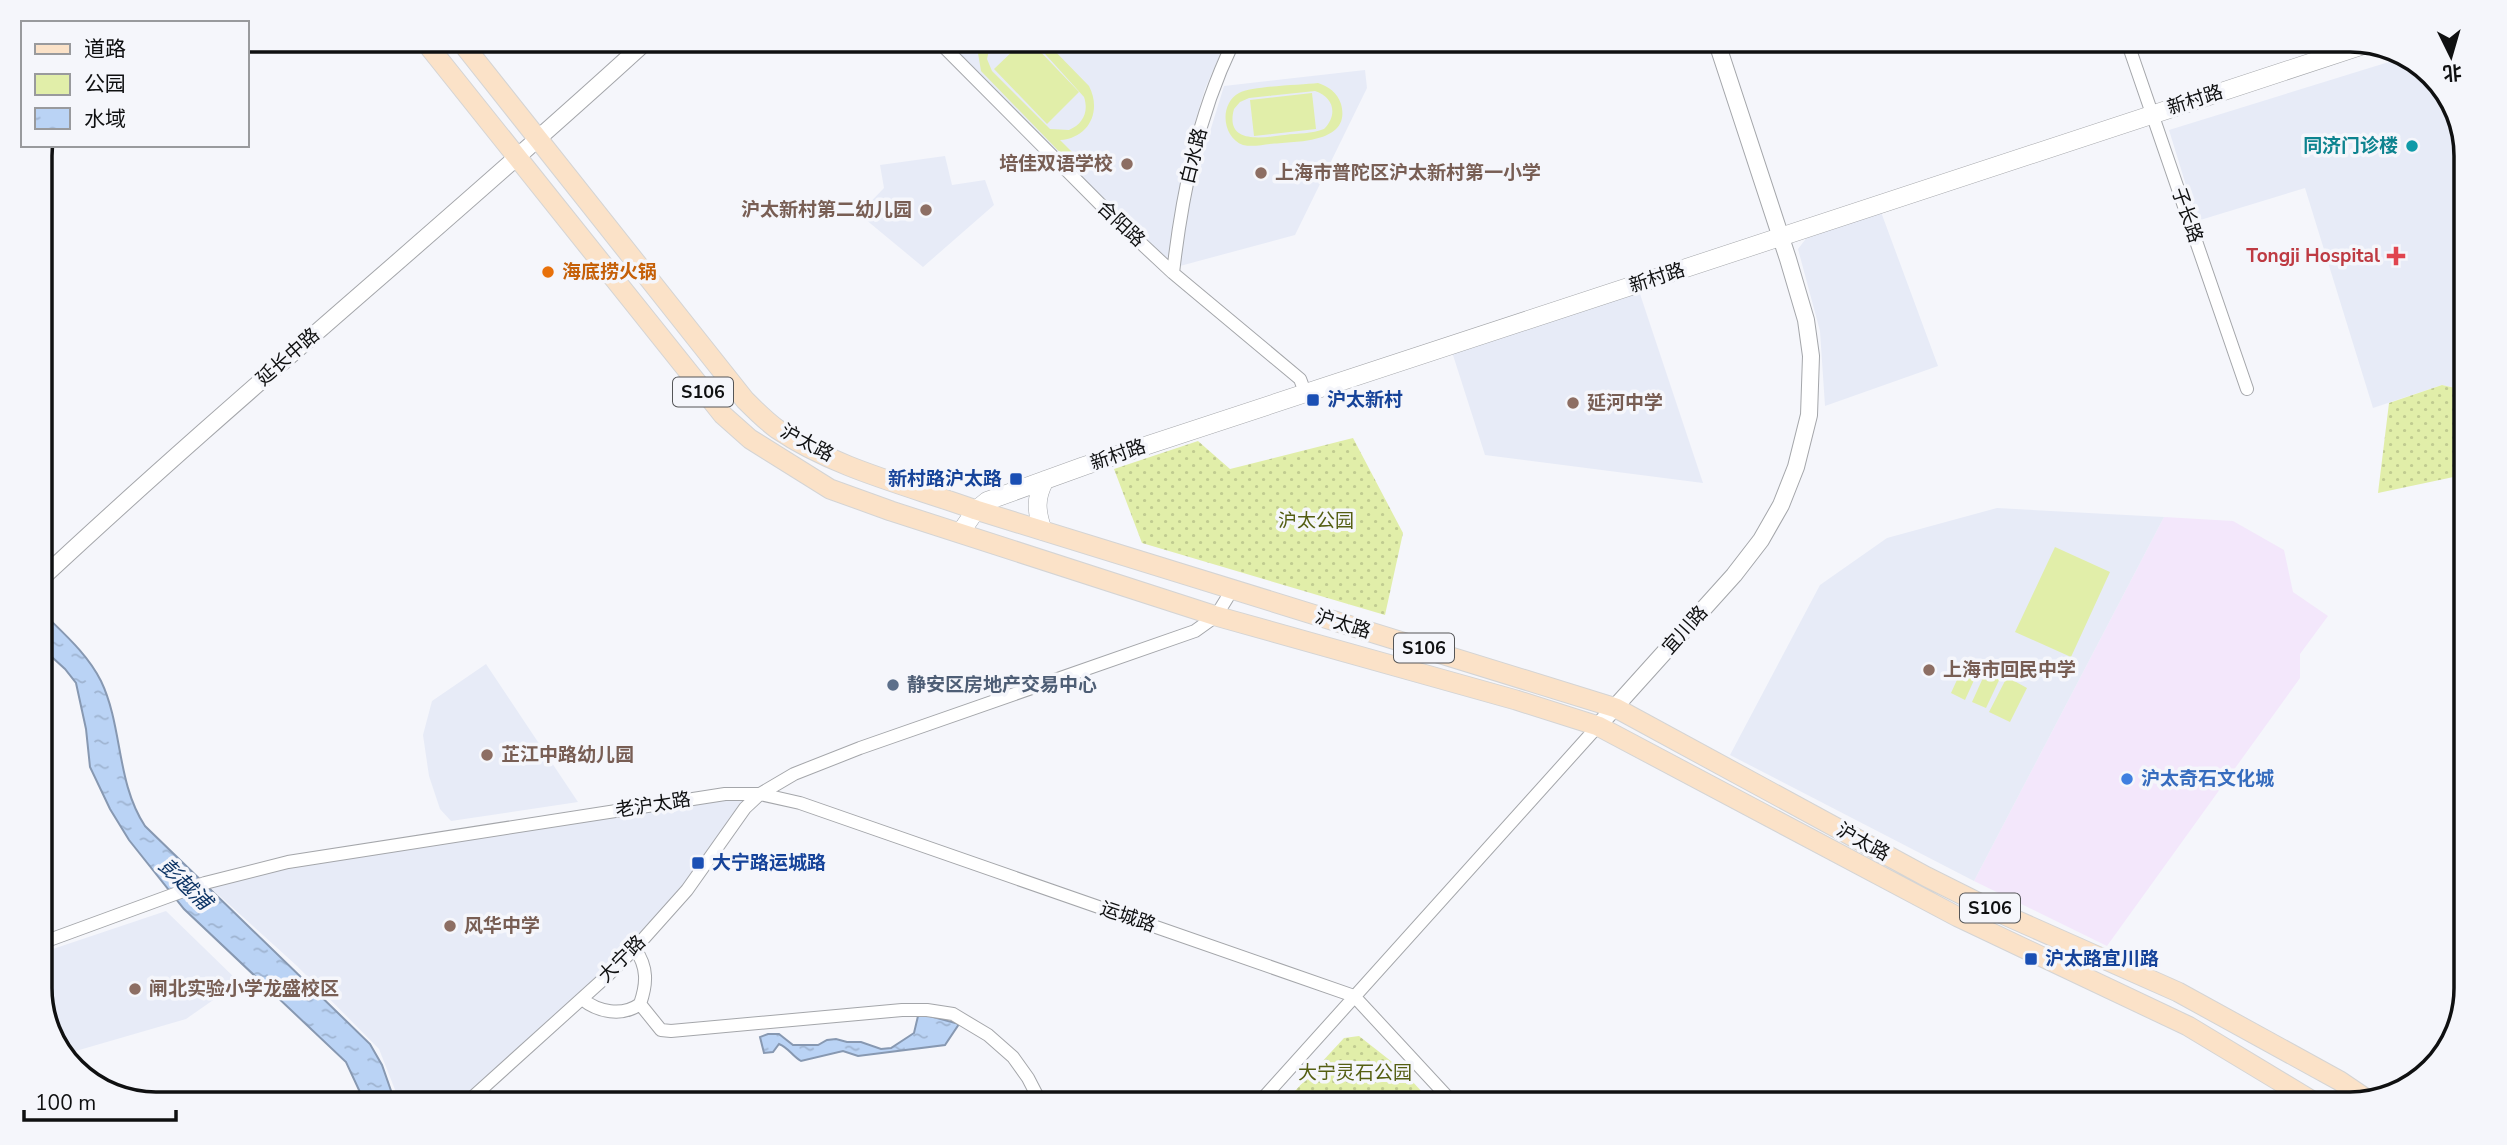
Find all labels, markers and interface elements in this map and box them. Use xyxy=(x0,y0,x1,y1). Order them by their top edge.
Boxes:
legend xyxy=(21,21,248,147)
north arrow xyxy=(2416,21,2486,91)
text: 道路 xyxy=(84,35,126,63)
text: 北 xyxy=(2442,58,2463,86)
text: 公园 xyxy=(84,70,126,98)
street label: 新村路 xyxy=(2164,79,2226,121)
text: 水域 xyxy=(84,105,126,133)
street label: 白水路 xyxy=(1174,125,1214,187)
place label: 同济门诊楼 xyxy=(2303,133,2398,159)
marker: 同济门诊楼 xyxy=(2404,138,2420,154)
place label: 培佳双语学校 xyxy=(999,151,1113,177)
marker: 培佳双语学校 xyxy=(1119,156,1135,172)
place label: 上海市普陀区沪太新村第一小学 xyxy=(1275,160,1541,186)
marker: 上海市普陀区沪太新村第一小学 xyxy=(1253,165,1269,181)
street label: 子长路 xyxy=(2165,184,2209,246)
street label: 合阳路 xyxy=(1091,195,1151,253)
place label: 沪太新村第二幼儿园 xyxy=(741,197,912,223)
marker: 沪太新村第二幼儿园 xyxy=(918,202,934,218)
place label: Tongji Hospital xyxy=(2246,243,2380,269)
marker: Tongji Hospital xyxy=(2386,246,2406,266)
street label: 新村路 xyxy=(1626,257,1688,299)
place label: 海底捞火锅 xyxy=(562,259,657,285)
marker: 海底捞火锅 xyxy=(540,264,556,280)
street label: 延长中路 xyxy=(251,322,325,392)
road number: S106 xyxy=(673,378,733,406)
place label: 沪太新村 xyxy=(1327,387,1403,413)
place label: 延河中学 xyxy=(1587,390,1663,416)
marker: 沪太新村 xyxy=(1305,392,1321,408)
marker: 延河中学 xyxy=(1565,395,1581,411)
street label: 沪太路 xyxy=(776,418,838,468)
street label: 新村路 xyxy=(1087,433,1149,477)
place label: 新村路沪太路 xyxy=(888,466,1002,492)
marker: 新村路沪太路 xyxy=(1008,471,1024,487)
park label: 沪太公园 xyxy=(1278,508,1354,534)
street label: 宜川路 xyxy=(1656,600,1714,660)
street label: 沪太路 xyxy=(1312,603,1374,645)
road number: S106 xyxy=(1394,634,1454,662)
place label: 上海市回民中学 xyxy=(1943,657,2076,683)
marker: 上海市回民中学 xyxy=(1921,662,1937,678)
place label: 静安区房地产交易中心 xyxy=(907,672,1097,698)
marker: 静安区房地产交易中心 xyxy=(885,677,901,693)
place label: 芷江中路幼儿园 xyxy=(501,742,634,768)
marker: 芷江中路幼儿园 xyxy=(479,747,495,763)
place label: 沪太奇石文化城 xyxy=(2141,766,2274,792)
marker: 沪太奇石文化城 xyxy=(2119,771,2135,787)
street label: 老沪太路 xyxy=(613,786,693,824)
street label: 沪太路 xyxy=(1832,817,1894,867)
place label: 大宁路运城路 xyxy=(712,850,826,876)
water label: 彭越浦 xyxy=(153,852,220,918)
marker: 大宁路运城路 xyxy=(690,855,706,871)
road number: S106 xyxy=(1960,894,2020,923)
street label: 运城路 xyxy=(1097,895,1159,939)
place label: 风华中学 xyxy=(464,913,540,939)
marker: 风华中学 xyxy=(442,918,458,934)
street label: 大宁路 xyxy=(593,930,651,988)
place label: 沪太路宜川路 xyxy=(2045,946,2159,972)
marker: 沪太路宜川路 xyxy=(2023,951,2039,967)
place label: 闸北实验小学龙盛校区 xyxy=(149,976,339,1002)
marker: 闸北实验小学龙盛校区 xyxy=(127,981,143,997)
park label: 大宁灵石公园 xyxy=(1298,1060,1412,1086)
scale bar xyxy=(24,1078,177,1122)
text: 100 m xyxy=(35,1089,96,1117)

